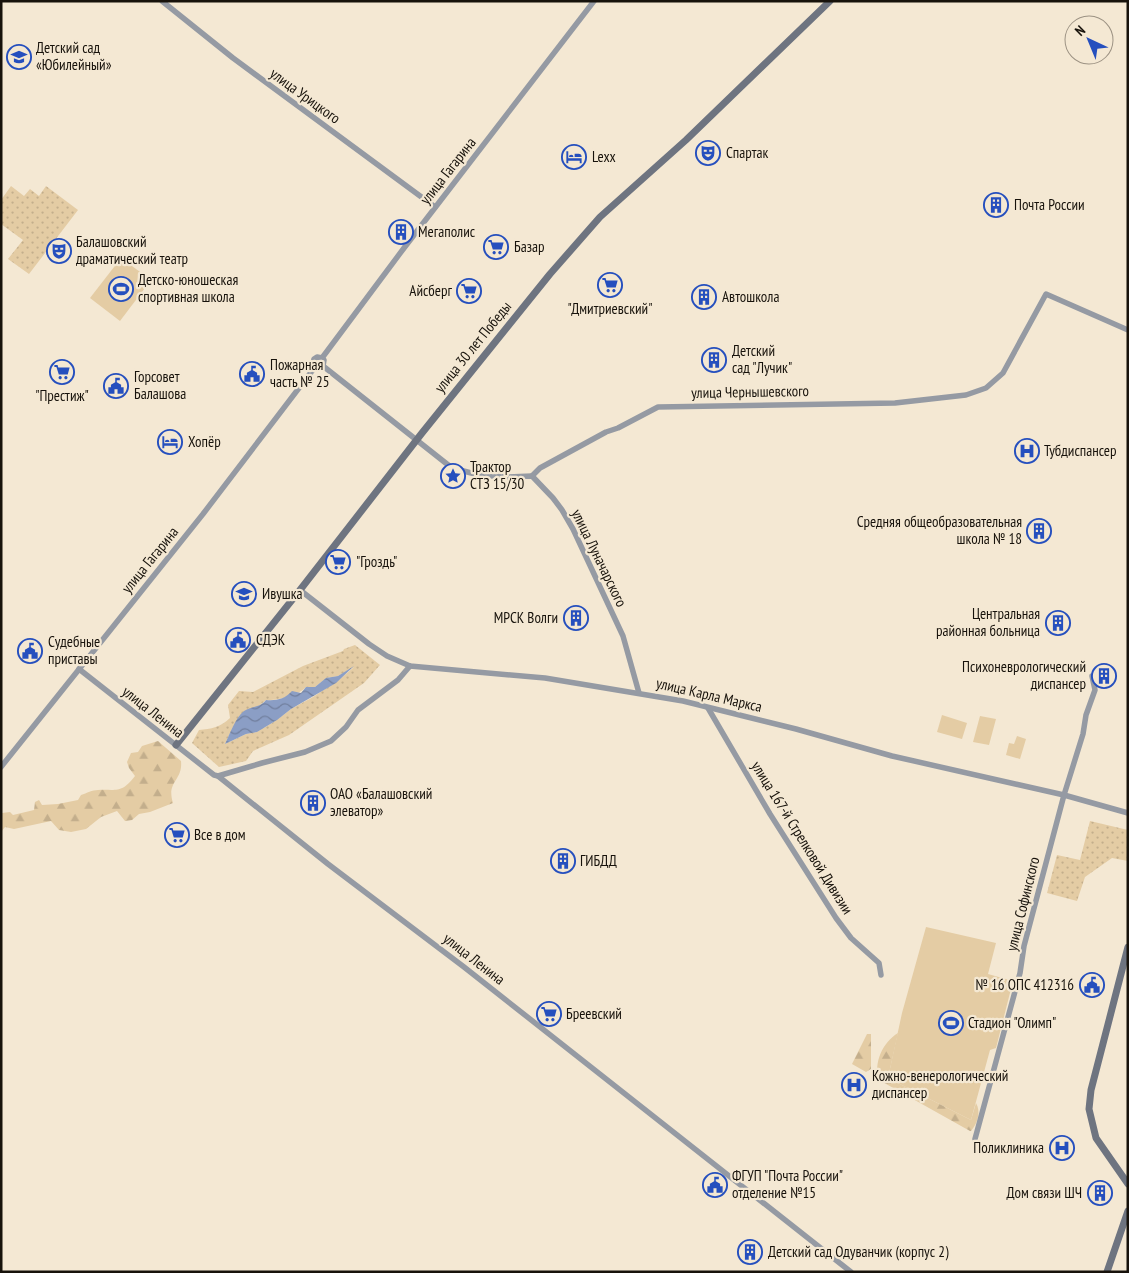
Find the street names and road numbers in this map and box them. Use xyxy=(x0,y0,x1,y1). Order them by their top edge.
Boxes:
street label: улица Урицкого xyxy=(266,64,344,127)
street label: улица Гагарина xyxy=(415,133,480,208)
street label: улица 30 лет Победы xyxy=(430,297,515,396)
street label: улица Чернышевского xyxy=(691,381,809,402)
street label: улица Луначарского xyxy=(568,506,631,610)
street label: улица Гагарина xyxy=(117,523,182,597)
street label: улица Карла Маркса xyxy=(654,673,764,716)
street label: улица Ленина xyxy=(119,682,188,742)
street label: улица 167-й Стрелковой Дивизии xyxy=(747,758,857,918)
street label: улица Софинского xyxy=(1002,855,1043,953)
street label: улица Ленина xyxy=(440,929,509,989)

